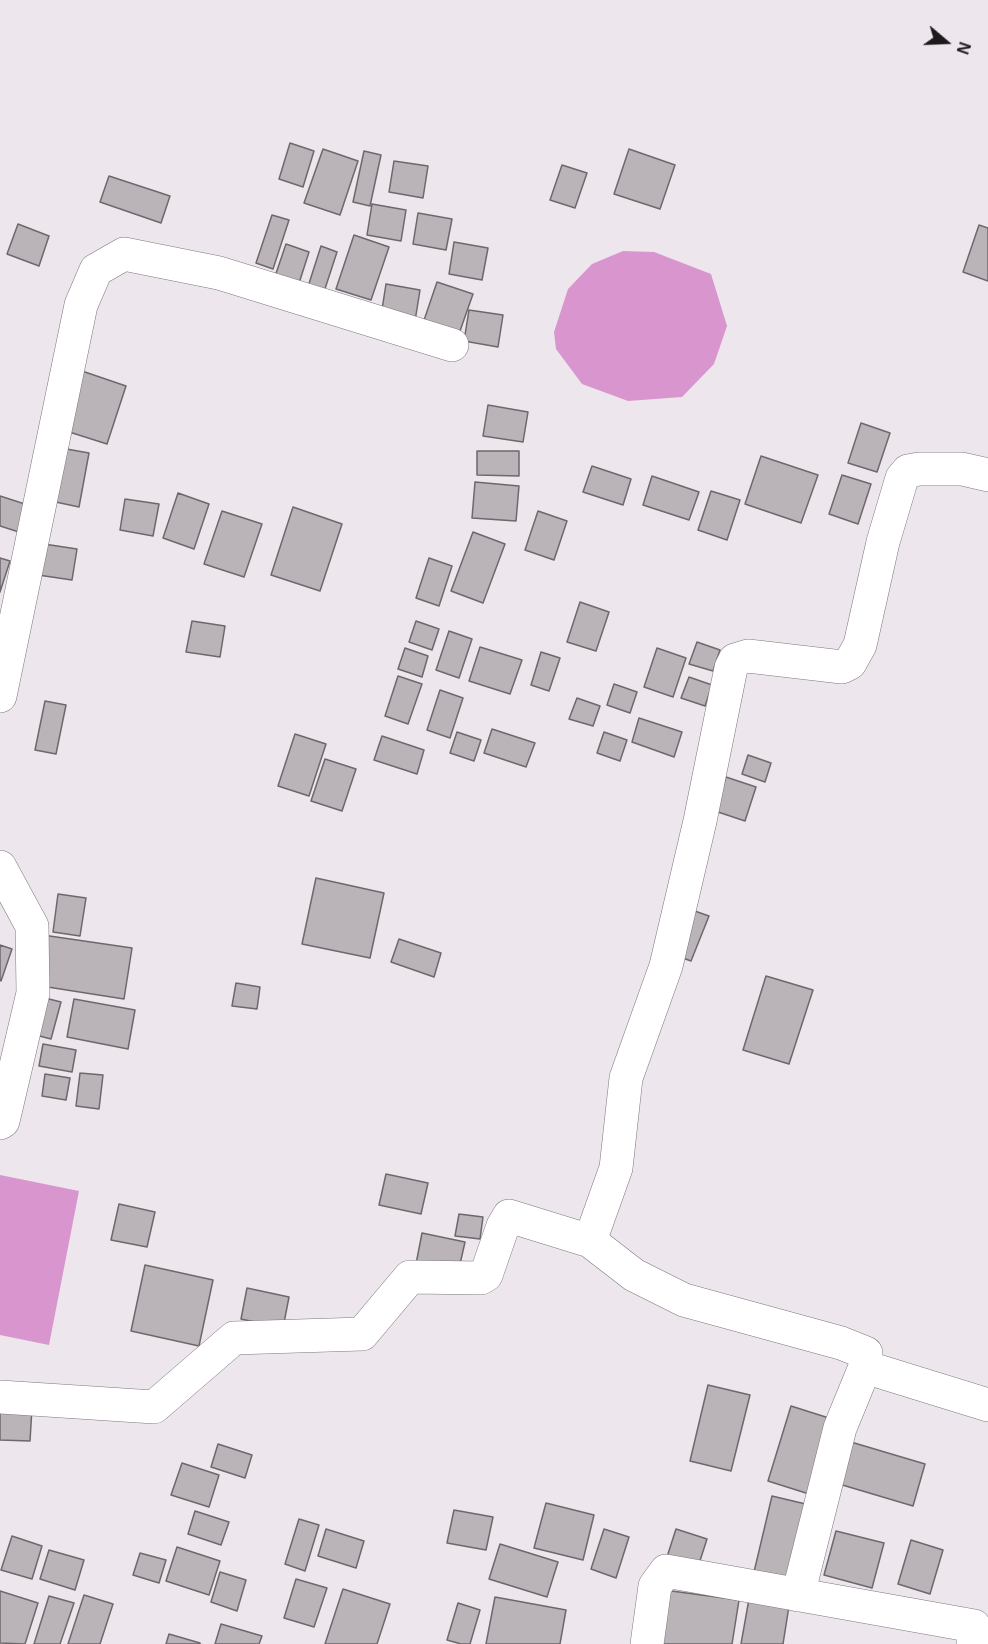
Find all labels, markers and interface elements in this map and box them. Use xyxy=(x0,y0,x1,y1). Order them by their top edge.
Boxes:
north arrow xyxy=(916,12,976,72)
text: N xyxy=(954,40,973,56)

